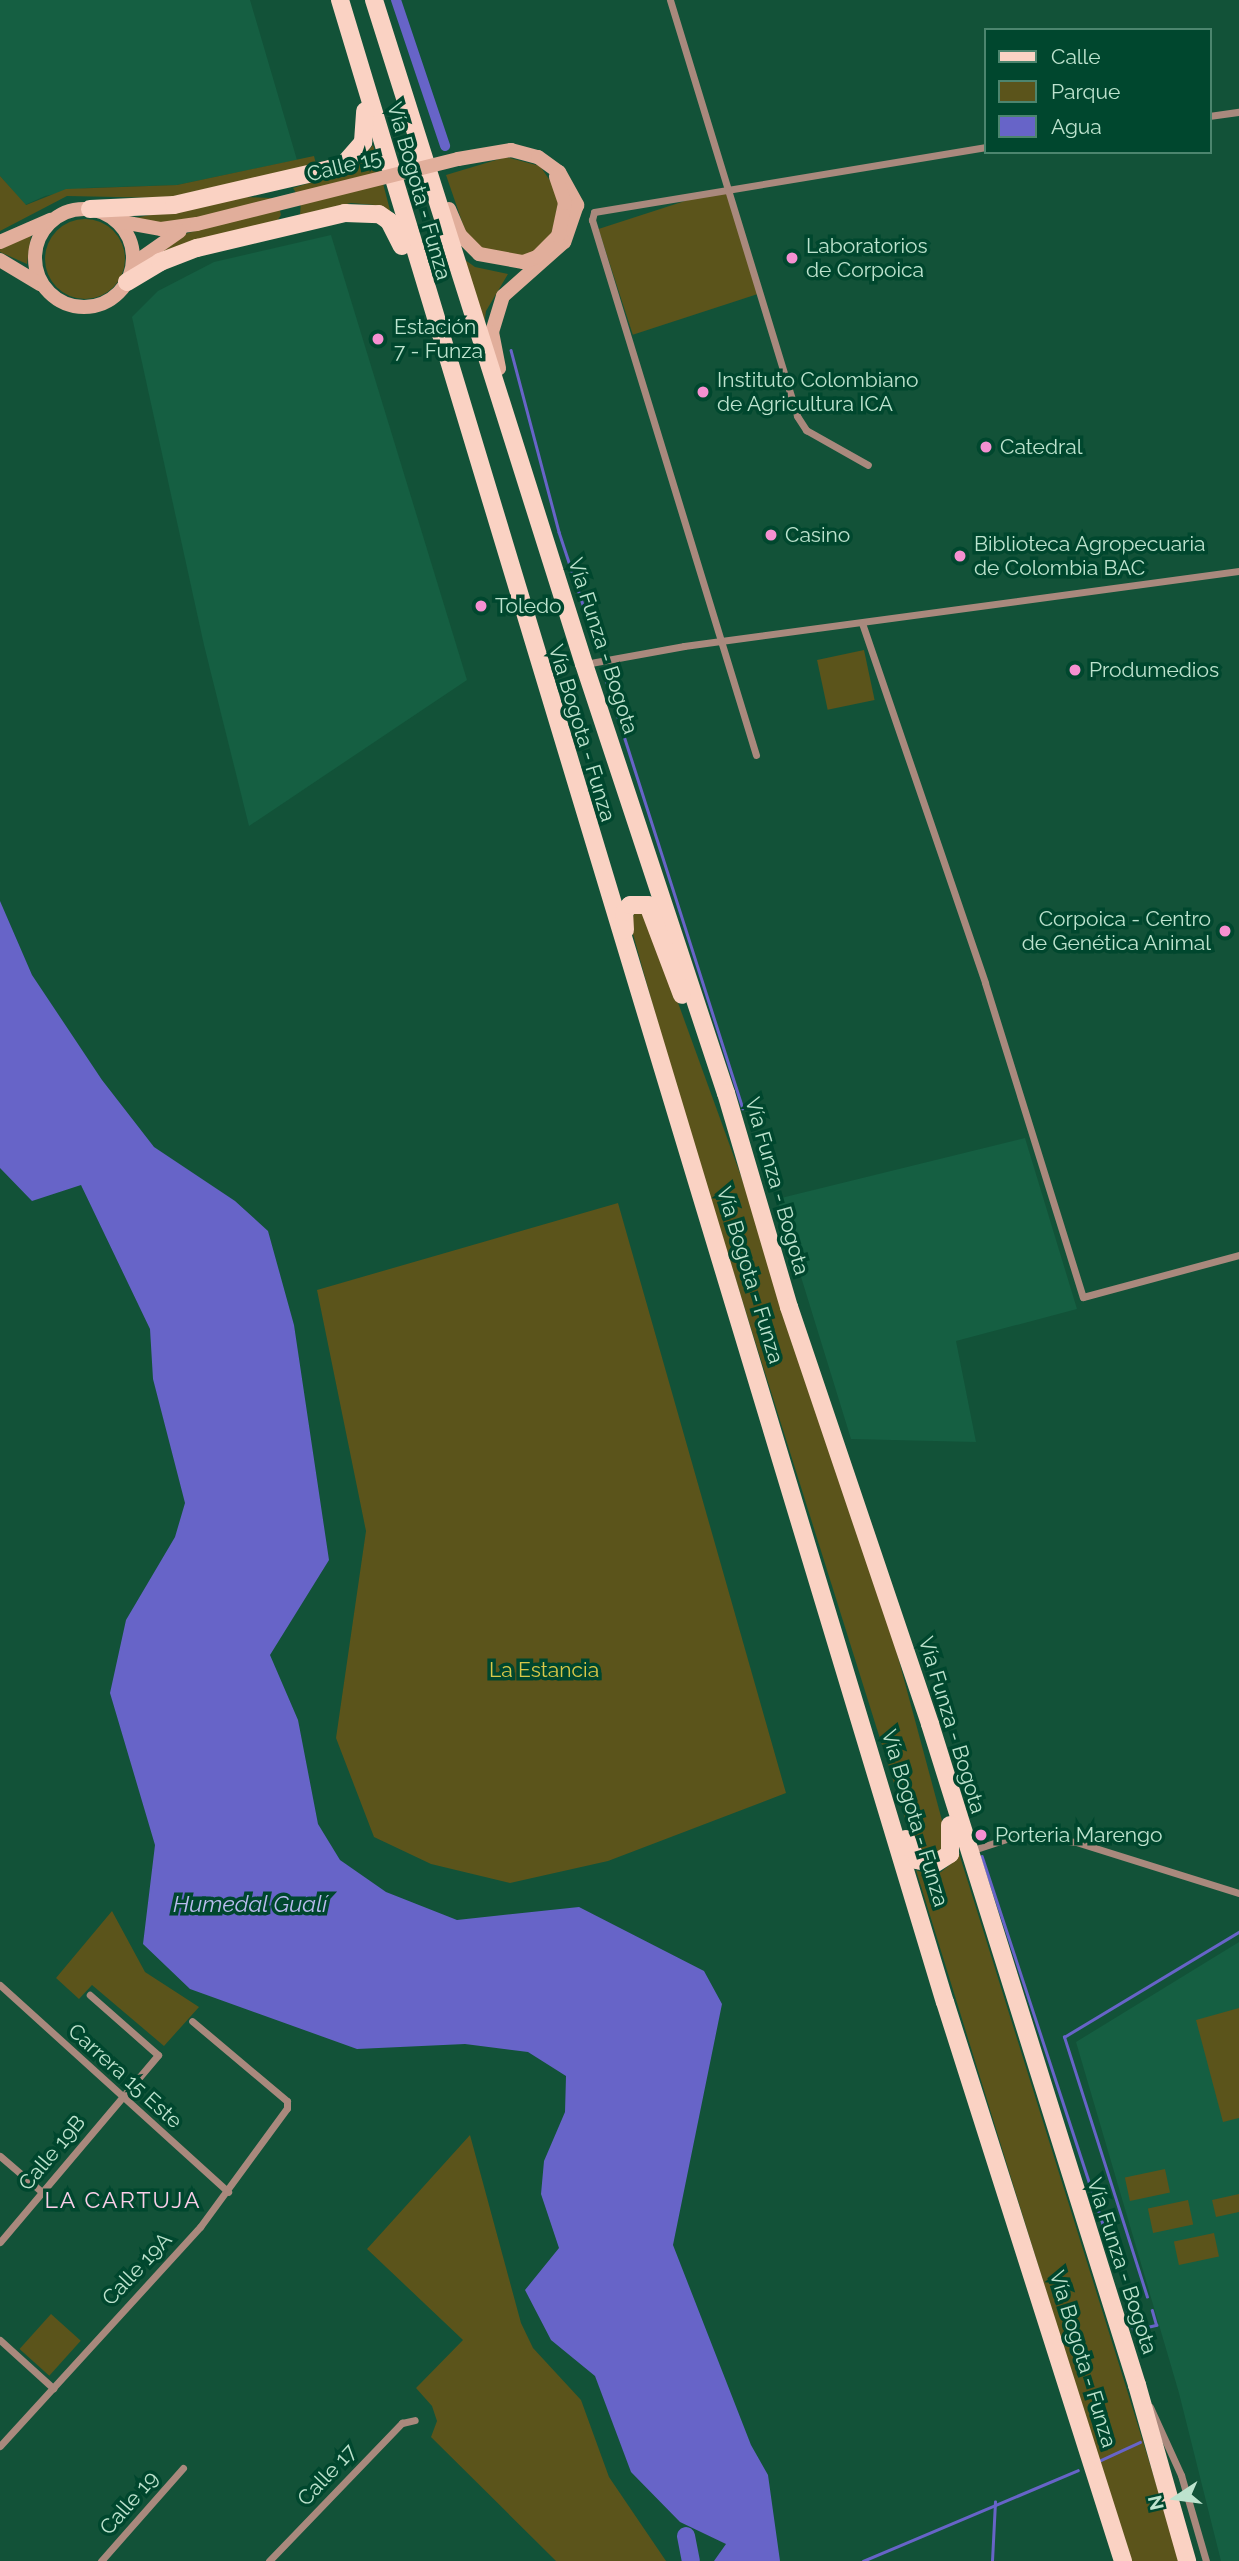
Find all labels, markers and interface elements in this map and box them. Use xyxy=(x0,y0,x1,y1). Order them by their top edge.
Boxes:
legend xyxy=(984,28,1211,154)
text: Calle xyxy=(1051,44,1101,69)
text: Parque xyxy=(1051,79,1120,104)
street label: Vía Bogota - Funza xyxy=(382,99,456,283)
text: Agua xyxy=(1051,114,1102,139)
street label: Calle 15 xyxy=(304,145,384,187)
place label: Laboratorios de Corpoica xyxy=(806,233,928,283)
marker: Laboratorios de Corpoica xyxy=(784,250,800,266)
place label: Estación 7 - Funza xyxy=(394,314,483,364)
marker: Estación 7 - Funza xyxy=(368,329,388,349)
place label: Instituto Colombiano de Agricultura ICA xyxy=(717,367,919,417)
marker: Instituto Colombiano de Agricultura ICA xyxy=(695,384,711,400)
place label: Catedral xyxy=(1000,434,1082,460)
marker: Catedral xyxy=(978,439,994,455)
place label: Casino xyxy=(785,522,850,548)
marker: Casino xyxy=(763,527,779,543)
place label: Biblioteca Agropecuaria de Colombia BAC xyxy=(974,531,1206,581)
marker: Biblioteca Agropecuaria de Colombia BAC xyxy=(952,548,968,564)
street label: Vía Funza - Bogota xyxy=(563,555,643,737)
place label: Toledo xyxy=(495,593,562,619)
marker: Toledo xyxy=(473,598,489,614)
street label: Vía Bogota - Funza xyxy=(543,641,621,825)
place label: Produmedios xyxy=(1089,657,1219,683)
marker: Produmedios xyxy=(1067,662,1083,678)
place label: Corpoica - Centro de Genética Animal xyxy=(1021,906,1211,956)
marker: Corpoica - Centro de Genética Animal xyxy=(1217,923,1233,939)
street label: Vía Funza - Bogota xyxy=(740,1094,814,1278)
street label: Vía Bogota - Funza xyxy=(711,1183,789,1367)
street label: Vía Funza - Bogota xyxy=(913,1633,991,1817)
park label: La Estancia xyxy=(489,1657,599,1683)
street label: Vía Bogota - Funza xyxy=(876,1726,954,1910)
place label: Porteria Marengo xyxy=(995,1822,1162,1848)
marker: Porteria Marengo xyxy=(973,1827,989,1843)
water label: Humedal Gualí xyxy=(173,1890,327,1918)
street label: Carrera 15 Este xyxy=(63,2018,187,2134)
street label: Calle 19B xyxy=(13,2110,91,2196)
street label: Vía Funza - Bogota xyxy=(1082,2175,1162,2357)
district label: LA CARTUJA xyxy=(45,2186,201,2214)
street label: Calle 19A xyxy=(97,2227,177,2311)
street label: Vía Bogota - Funza xyxy=(1044,2267,1122,2451)
street label: Calle 17 xyxy=(292,2439,362,2511)
north arrow xyxy=(1141,2463,1211,2533)
street label: Calle 19 xyxy=(94,2466,164,2540)
text: N xyxy=(1143,2493,1168,2512)

